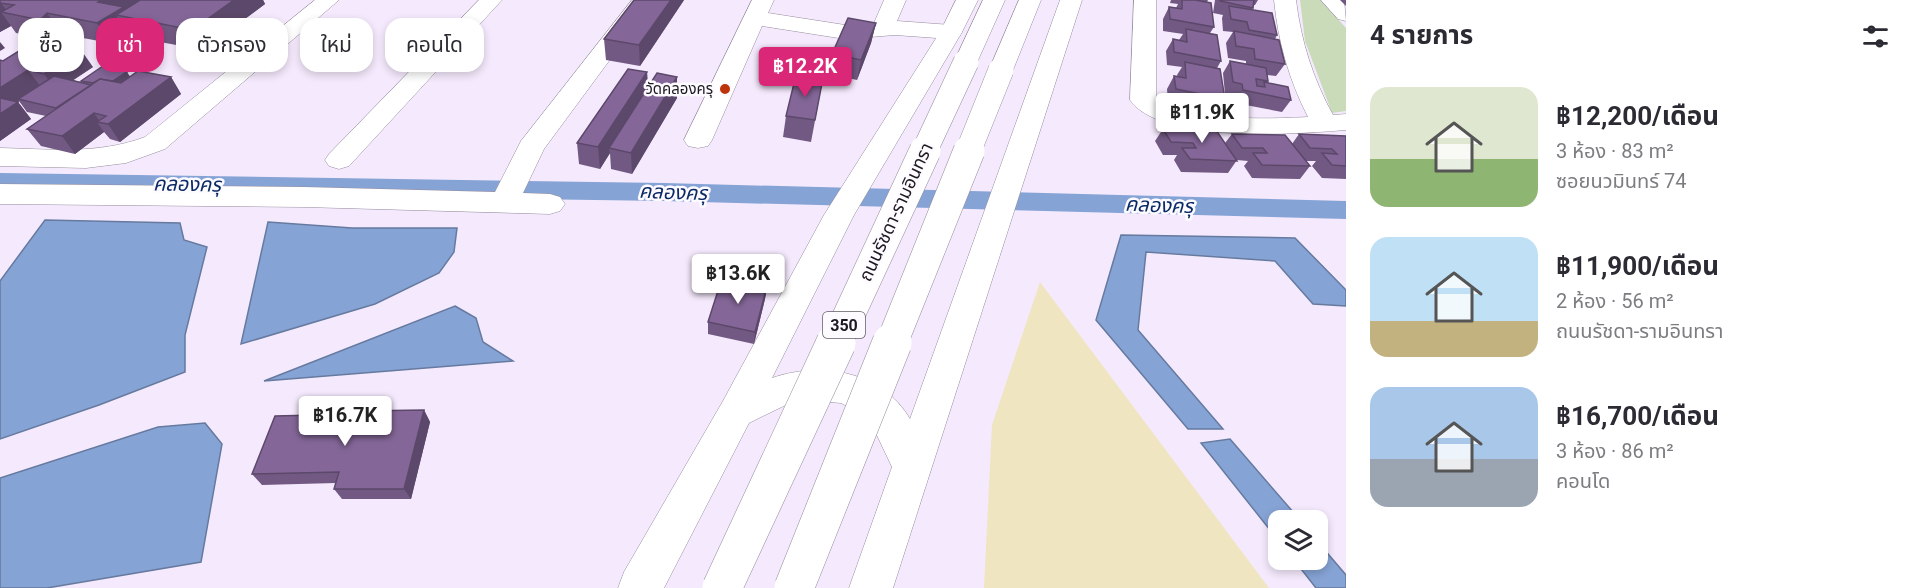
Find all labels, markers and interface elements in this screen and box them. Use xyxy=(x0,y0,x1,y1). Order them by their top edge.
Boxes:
chip: ซื้อ xyxy=(18,18,84,72)
chip: เช่า xyxy=(96,18,164,72)
chip: ตัวกรอง xyxy=(176,18,288,72)
chip: ใหม่ xyxy=(300,18,373,72)
chip: คอนโด xyxy=(385,18,484,72)
text: 4 รายการ xyxy=(1370,20,1473,50)
icon: filters xyxy=(1859,20,1892,53)
pin: ฿12.2K xyxy=(756,47,854,98)
text: ฿12.2K xyxy=(773,54,837,78)
place label: วัดคลองครุ xyxy=(645,80,713,98)
marker: วัดคลองครุ xyxy=(718,82,732,96)
pin: ฿11.9K xyxy=(1153,93,1251,144)
text: ฿11.9K xyxy=(1170,100,1234,124)
text: ฿12,200/เดือน xyxy=(1556,101,1719,131)
icon: home xyxy=(1418,111,1490,183)
street label: ถนนรัชดา-รามอินทรา xyxy=(854,139,937,284)
text: 3 ห้อง · 83 m² xyxy=(1556,139,1674,163)
text: ซอยนวมินทร์ 74 xyxy=(1556,169,1687,193)
water label: คลองครุ xyxy=(153,171,222,198)
water label: คลองครุ xyxy=(639,179,709,206)
water label: คลองครุ xyxy=(1125,192,1195,219)
text: ฿11,900/เดือน xyxy=(1556,251,1719,281)
pin: ฿13.6K xyxy=(689,254,787,305)
text: ฿13.6K xyxy=(706,261,770,285)
icon: home xyxy=(1418,261,1490,333)
text: 2 ห้อง · 56 m² xyxy=(1556,289,1674,313)
road number: 350 xyxy=(823,312,865,338)
text: ถนนรัชดา-รามอินทรา xyxy=(1556,319,1723,343)
pin: ฿16.7K xyxy=(296,396,394,447)
text: ฿16,700/เดือน xyxy=(1556,401,1719,431)
text: ฿16.7K xyxy=(313,403,377,427)
icon: home xyxy=(1418,411,1490,483)
text: 3 ห้อง · 86 m² xyxy=(1556,439,1674,463)
text: คอนโด xyxy=(1556,469,1610,493)
map controls xyxy=(1268,510,1328,570)
button: layers xyxy=(1268,510,1328,570)

